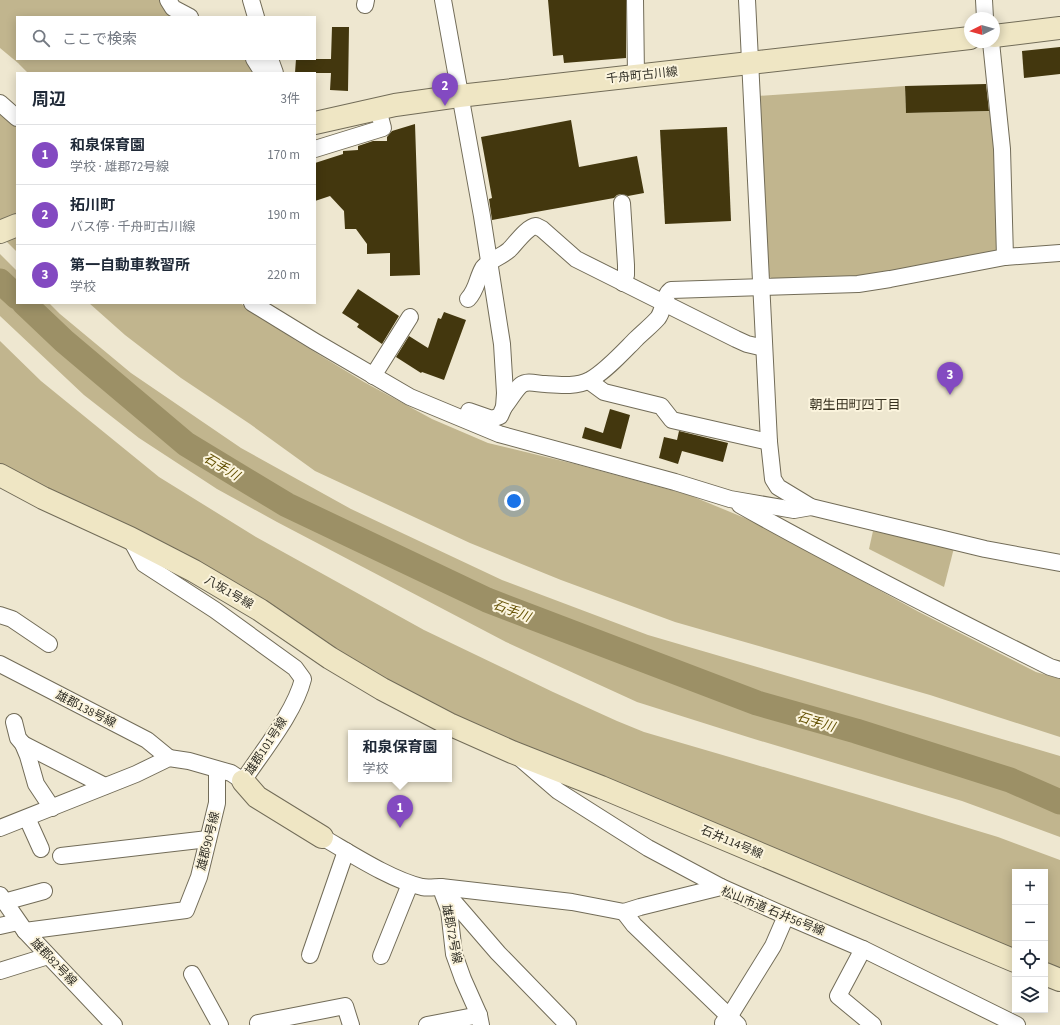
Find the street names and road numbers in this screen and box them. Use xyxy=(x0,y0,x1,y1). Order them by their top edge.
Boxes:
street label: 千舟町古川線 xyxy=(605,63,679,88)
street label: 八坂1号線 xyxy=(201,572,256,613)
street label: 雄郡138号線 xyxy=(53,687,119,732)
street label: 雄郡101号線 xyxy=(241,714,291,779)
street label: 雄郡90号線 xyxy=(193,810,224,872)
street label: 石井114号線 xyxy=(698,822,765,863)
street label: 松山市道 石井56号線 xyxy=(718,883,827,940)
street label: 雄郡72号線 xyxy=(437,903,466,965)
street label: 雄郡82号線 xyxy=(27,935,81,990)

